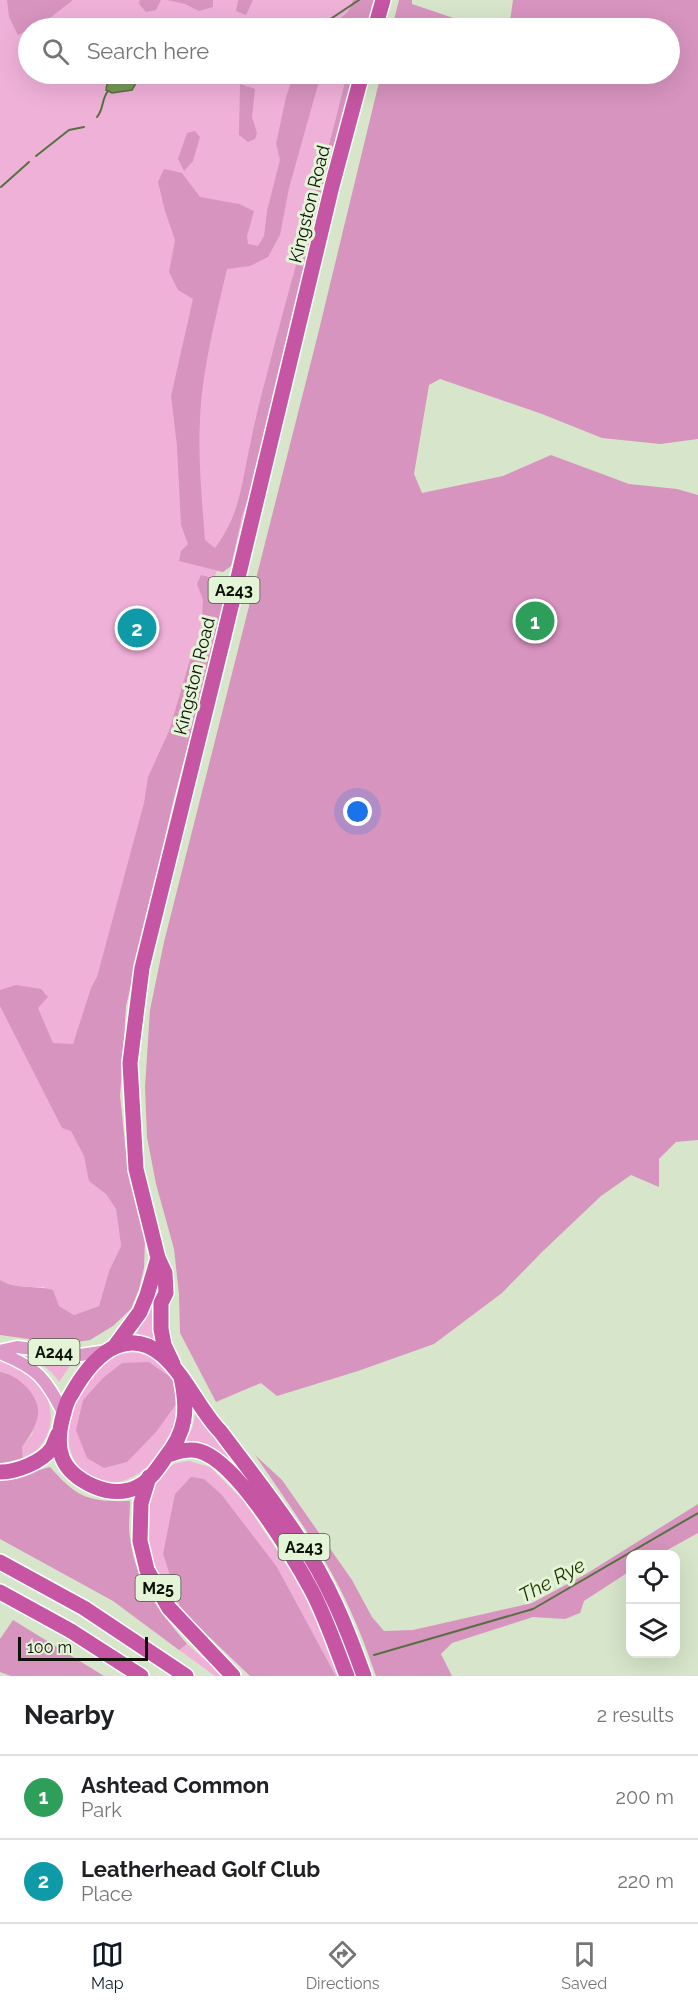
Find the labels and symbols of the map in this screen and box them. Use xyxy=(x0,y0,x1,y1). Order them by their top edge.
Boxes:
street label: Kingston Road xyxy=(284,143,334,265)
road number: A243 xyxy=(208,577,260,603)
pin: 1 xyxy=(516,598,554,644)
pin: 2 xyxy=(118,606,156,650)
street label: Kingston Road xyxy=(169,615,219,737)
your location xyxy=(343,797,372,826)
road number: A244 xyxy=(28,1339,80,1365)
road number: A243 xyxy=(278,1534,330,1560)
water label: The Rye xyxy=(515,1553,589,1607)
road number: M25 xyxy=(136,1575,180,1601)
scale bar xyxy=(18,1634,148,1662)

